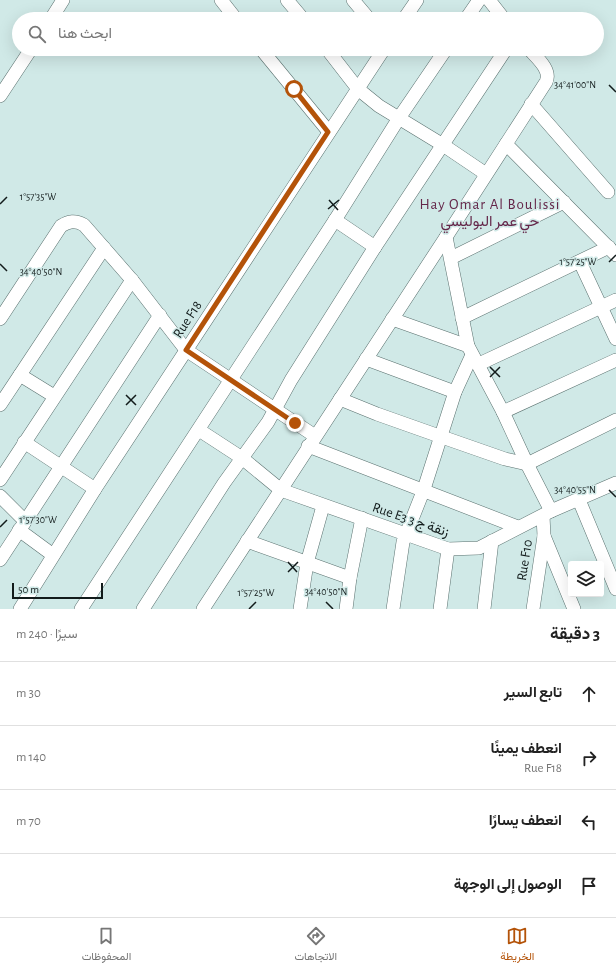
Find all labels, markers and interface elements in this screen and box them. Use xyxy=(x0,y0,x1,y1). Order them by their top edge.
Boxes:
search box xyxy=(12,12,604,56)
icon: search xyxy=(26,23,48,45)
text: ابحث هنا xyxy=(58,26,112,41)
route start xyxy=(285,80,303,98)
text: 34°41'00"N xyxy=(554,80,596,90)
text: 1°57'35"W xyxy=(20,192,56,202)
district label: Hay Omar Al Boulissi حي عمر البوليسي xyxy=(419,197,561,234)
text: 1°57'25"W xyxy=(560,257,597,267)
text: 34°40'50"N xyxy=(20,267,62,277)
street label: Rue F18 xyxy=(171,299,205,341)
route end xyxy=(286,414,304,432)
text: 34°40'55"N xyxy=(554,485,596,495)
street label: Rue E3 زنقة ج 3 xyxy=(370,500,451,542)
text: 1°57'30"W xyxy=(19,515,57,525)
street label: Rue F10 xyxy=(515,538,535,582)
map controls xyxy=(568,561,604,597)
button: layers xyxy=(568,561,604,597)
scale bar xyxy=(12,581,103,600)
text: 50 m xyxy=(18,584,39,595)
text: 34°40'50"N xyxy=(305,587,347,597)
text: 1°57'25"W xyxy=(238,588,275,598)
text: 3 دقيقة xyxy=(550,625,600,642)
text: سيرًا · 240 m xyxy=(16,628,77,641)
icon: ahead xyxy=(578,683,600,705)
text: تابع السير xyxy=(504,685,562,700)
text: 30 m xyxy=(16,687,41,700)
text: انعطف يمينًا xyxy=(491,741,562,756)
icon: right xyxy=(578,747,600,769)
text: 140 m xyxy=(16,751,46,764)
text: Rue F18 xyxy=(524,762,562,775)
icon: left xyxy=(578,811,600,833)
text: انعطف يسارًا xyxy=(489,813,562,828)
text: 70 m xyxy=(16,815,41,828)
icon: arrive xyxy=(578,875,600,897)
text: الوصول إلى الوجهة xyxy=(454,877,562,892)
tab: المحفوظات xyxy=(82,925,131,966)
tab: الاتجاهات xyxy=(294,925,337,966)
tab: الخريطة xyxy=(500,925,534,966)

